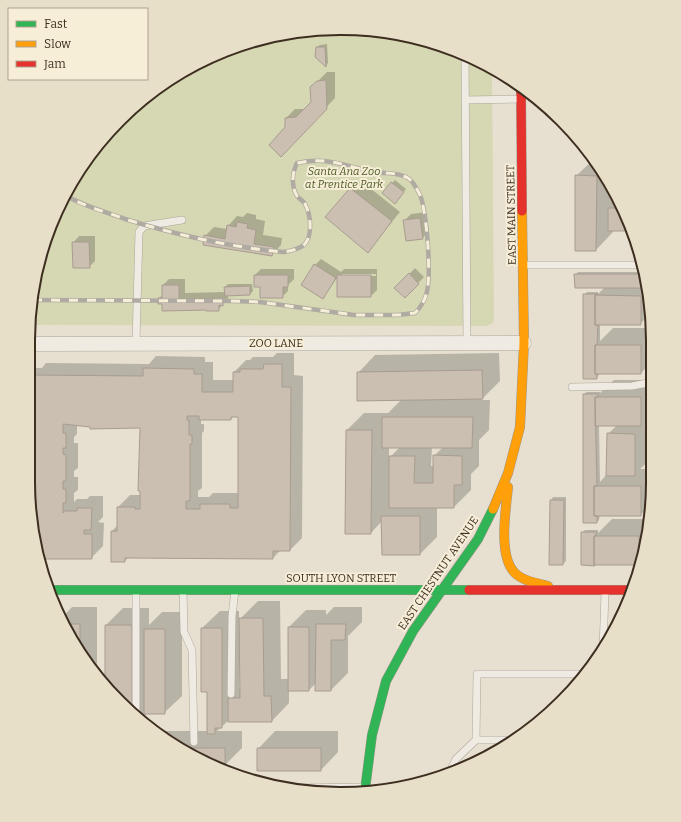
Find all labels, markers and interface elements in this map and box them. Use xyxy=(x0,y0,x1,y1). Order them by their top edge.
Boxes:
legend xyxy=(8,8,148,80)
text: Fast xyxy=(44,17,68,31)
text: Slow xyxy=(44,37,71,51)
text: Jam xyxy=(43,57,66,71)
street label: EAST MAIN STREET xyxy=(504,164,519,265)
park label: Santa Ana Zoo at Prentice Park xyxy=(305,165,384,191)
street label: ZOO LANE xyxy=(249,337,303,350)
street label: EAST CHESTNUT AVENUE xyxy=(396,514,481,633)
street label: SOUTH LYON STREET xyxy=(286,572,397,585)

